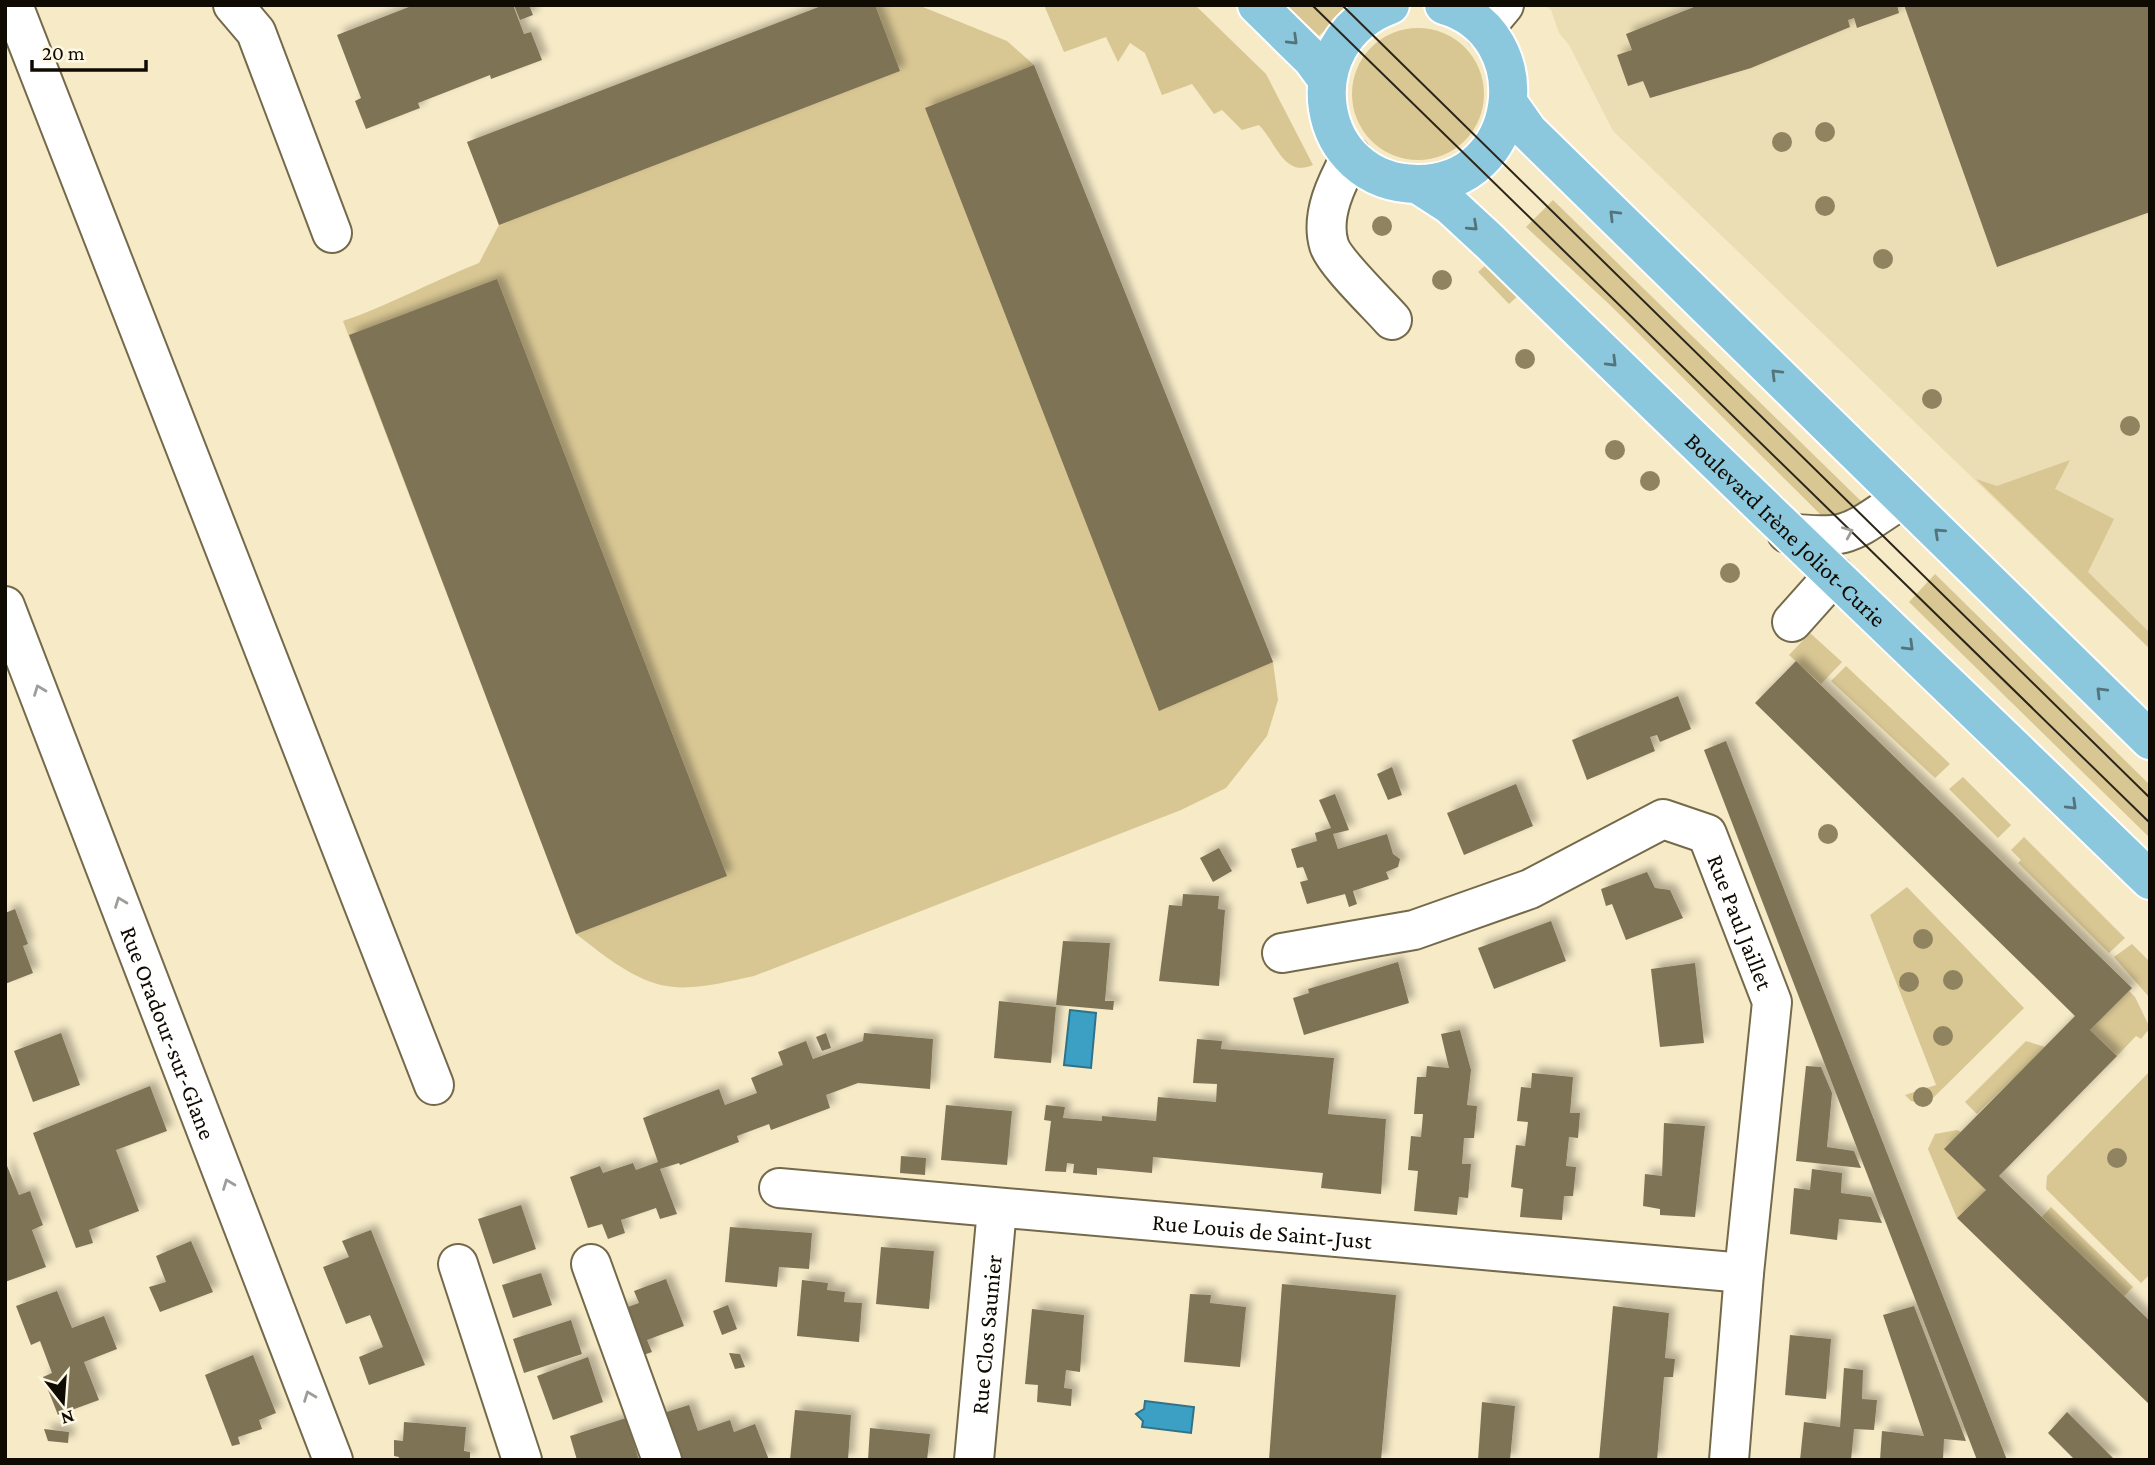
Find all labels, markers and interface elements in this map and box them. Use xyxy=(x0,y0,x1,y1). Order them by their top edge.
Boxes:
scale bar xyxy=(32,28,145,72)
one-way arrow xyxy=(1285,32,1298,45)
text: 20 m xyxy=(42,41,85,65)
one-way arrow xyxy=(1609,210,1622,223)
one-way arrow xyxy=(1465,218,1478,231)
one-way arrow xyxy=(1604,354,1617,367)
one-way arrow xyxy=(1771,370,1784,383)
street label: Boulevard Irène Joliot-Curie xyxy=(1680,427,1892,632)
one-way arrow xyxy=(1841,526,1853,540)
one-way arrow xyxy=(1934,529,1947,541)
one-way arrow xyxy=(1901,637,1914,650)
one-way arrow xyxy=(33,684,47,696)
one-way arrow xyxy=(2096,688,2109,701)
one-way arrow xyxy=(2064,796,2077,809)
street label: Rue Paul Jaillet xyxy=(1703,850,1780,994)
one-way arrow xyxy=(115,897,129,909)
street label: Rue Oradour-sur-Glane xyxy=(116,922,222,1143)
one-way arrow xyxy=(222,1178,236,1190)
street label: Rue Louis de Saint-Just xyxy=(1151,1207,1374,1254)
street label: Rue Clos Saunier xyxy=(965,1253,1006,1416)
north arrow xyxy=(28,1367,98,1437)
one-way arrow xyxy=(303,1390,317,1403)
text: N xyxy=(59,1406,77,1430)

